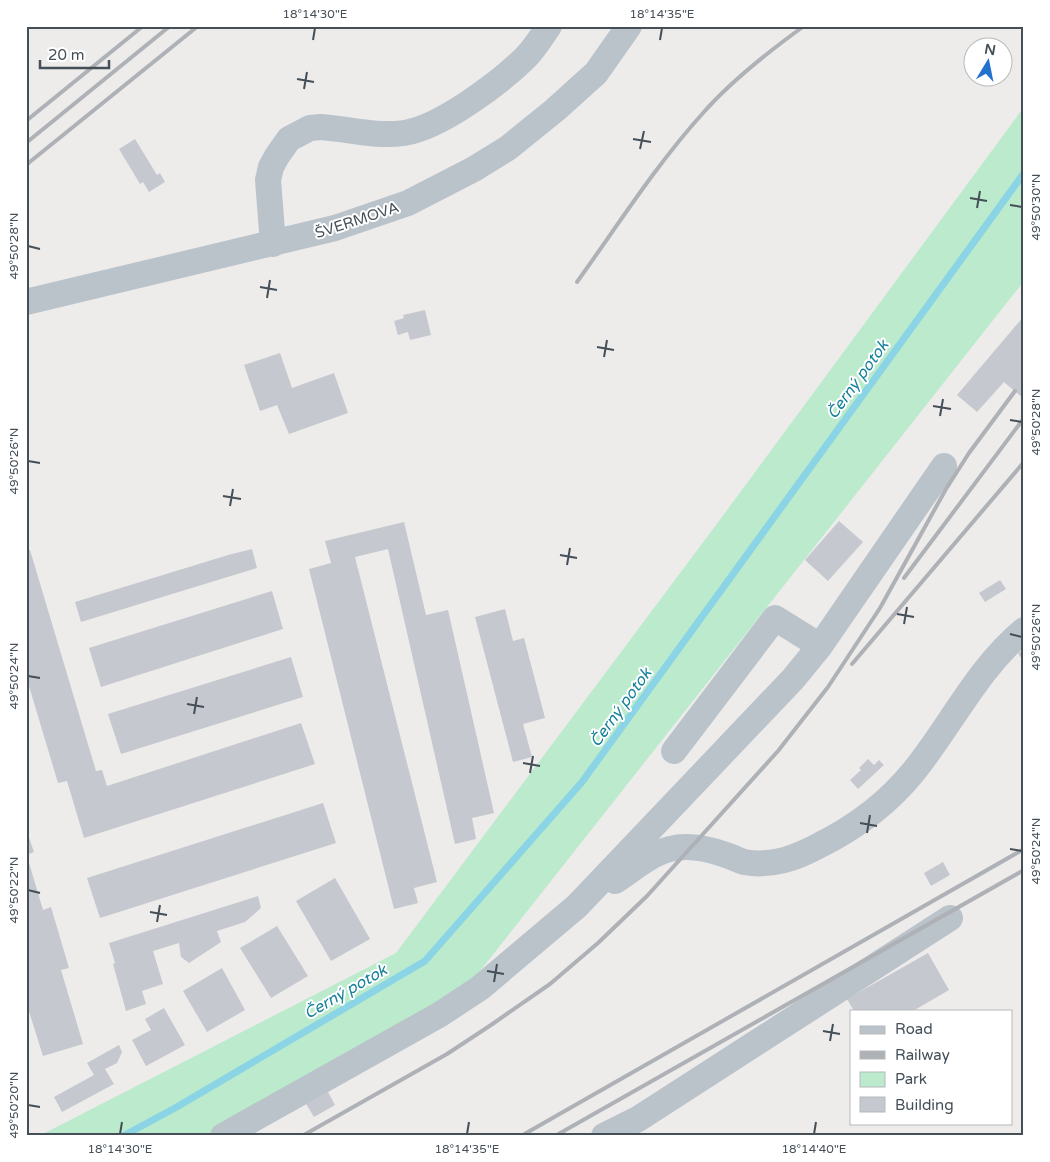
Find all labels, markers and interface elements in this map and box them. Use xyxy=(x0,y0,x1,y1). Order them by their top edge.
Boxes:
text: 18°14'30"E xyxy=(282,7,348,21)
text: 18°14'35"E xyxy=(629,7,695,21)
scale bar xyxy=(40,38,109,70)
north arrow xyxy=(962,38,1012,88)
text: N xyxy=(983,40,997,59)
text: 20 m xyxy=(48,46,85,64)
text: 49°50'30"N xyxy=(1029,174,1043,241)
street label: ŠVERMOVA xyxy=(313,198,401,242)
text: 49°50'28"N xyxy=(7,213,21,280)
water label: Černý potok xyxy=(823,335,894,423)
text: 49°50'28"N xyxy=(1029,389,1043,456)
text: 49°50'26"N xyxy=(7,428,21,495)
text: 49°50'26"N xyxy=(1029,604,1043,671)
text: 49°50'24"N xyxy=(7,643,21,710)
water label: Černý potok xyxy=(586,663,657,751)
text: 49°50'24"N xyxy=(1029,818,1043,885)
text: 49°50'22"N xyxy=(7,857,21,924)
water label: Černý potok xyxy=(300,959,392,1024)
legend xyxy=(850,1010,1012,1124)
text: Road xyxy=(895,1020,933,1038)
text: Railway xyxy=(895,1046,950,1064)
text: Park xyxy=(895,1070,927,1088)
text: 49°50'20"N xyxy=(7,1072,21,1139)
text: Building xyxy=(895,1096,954,1114)
text: 18°14'30"E xyxy=(87,1142,153,1156)
text: 18°14'35"E xyxy=(434,1142,500,1156)
text: 18°14'40"E xyxy=(781,1142,847,1156)

